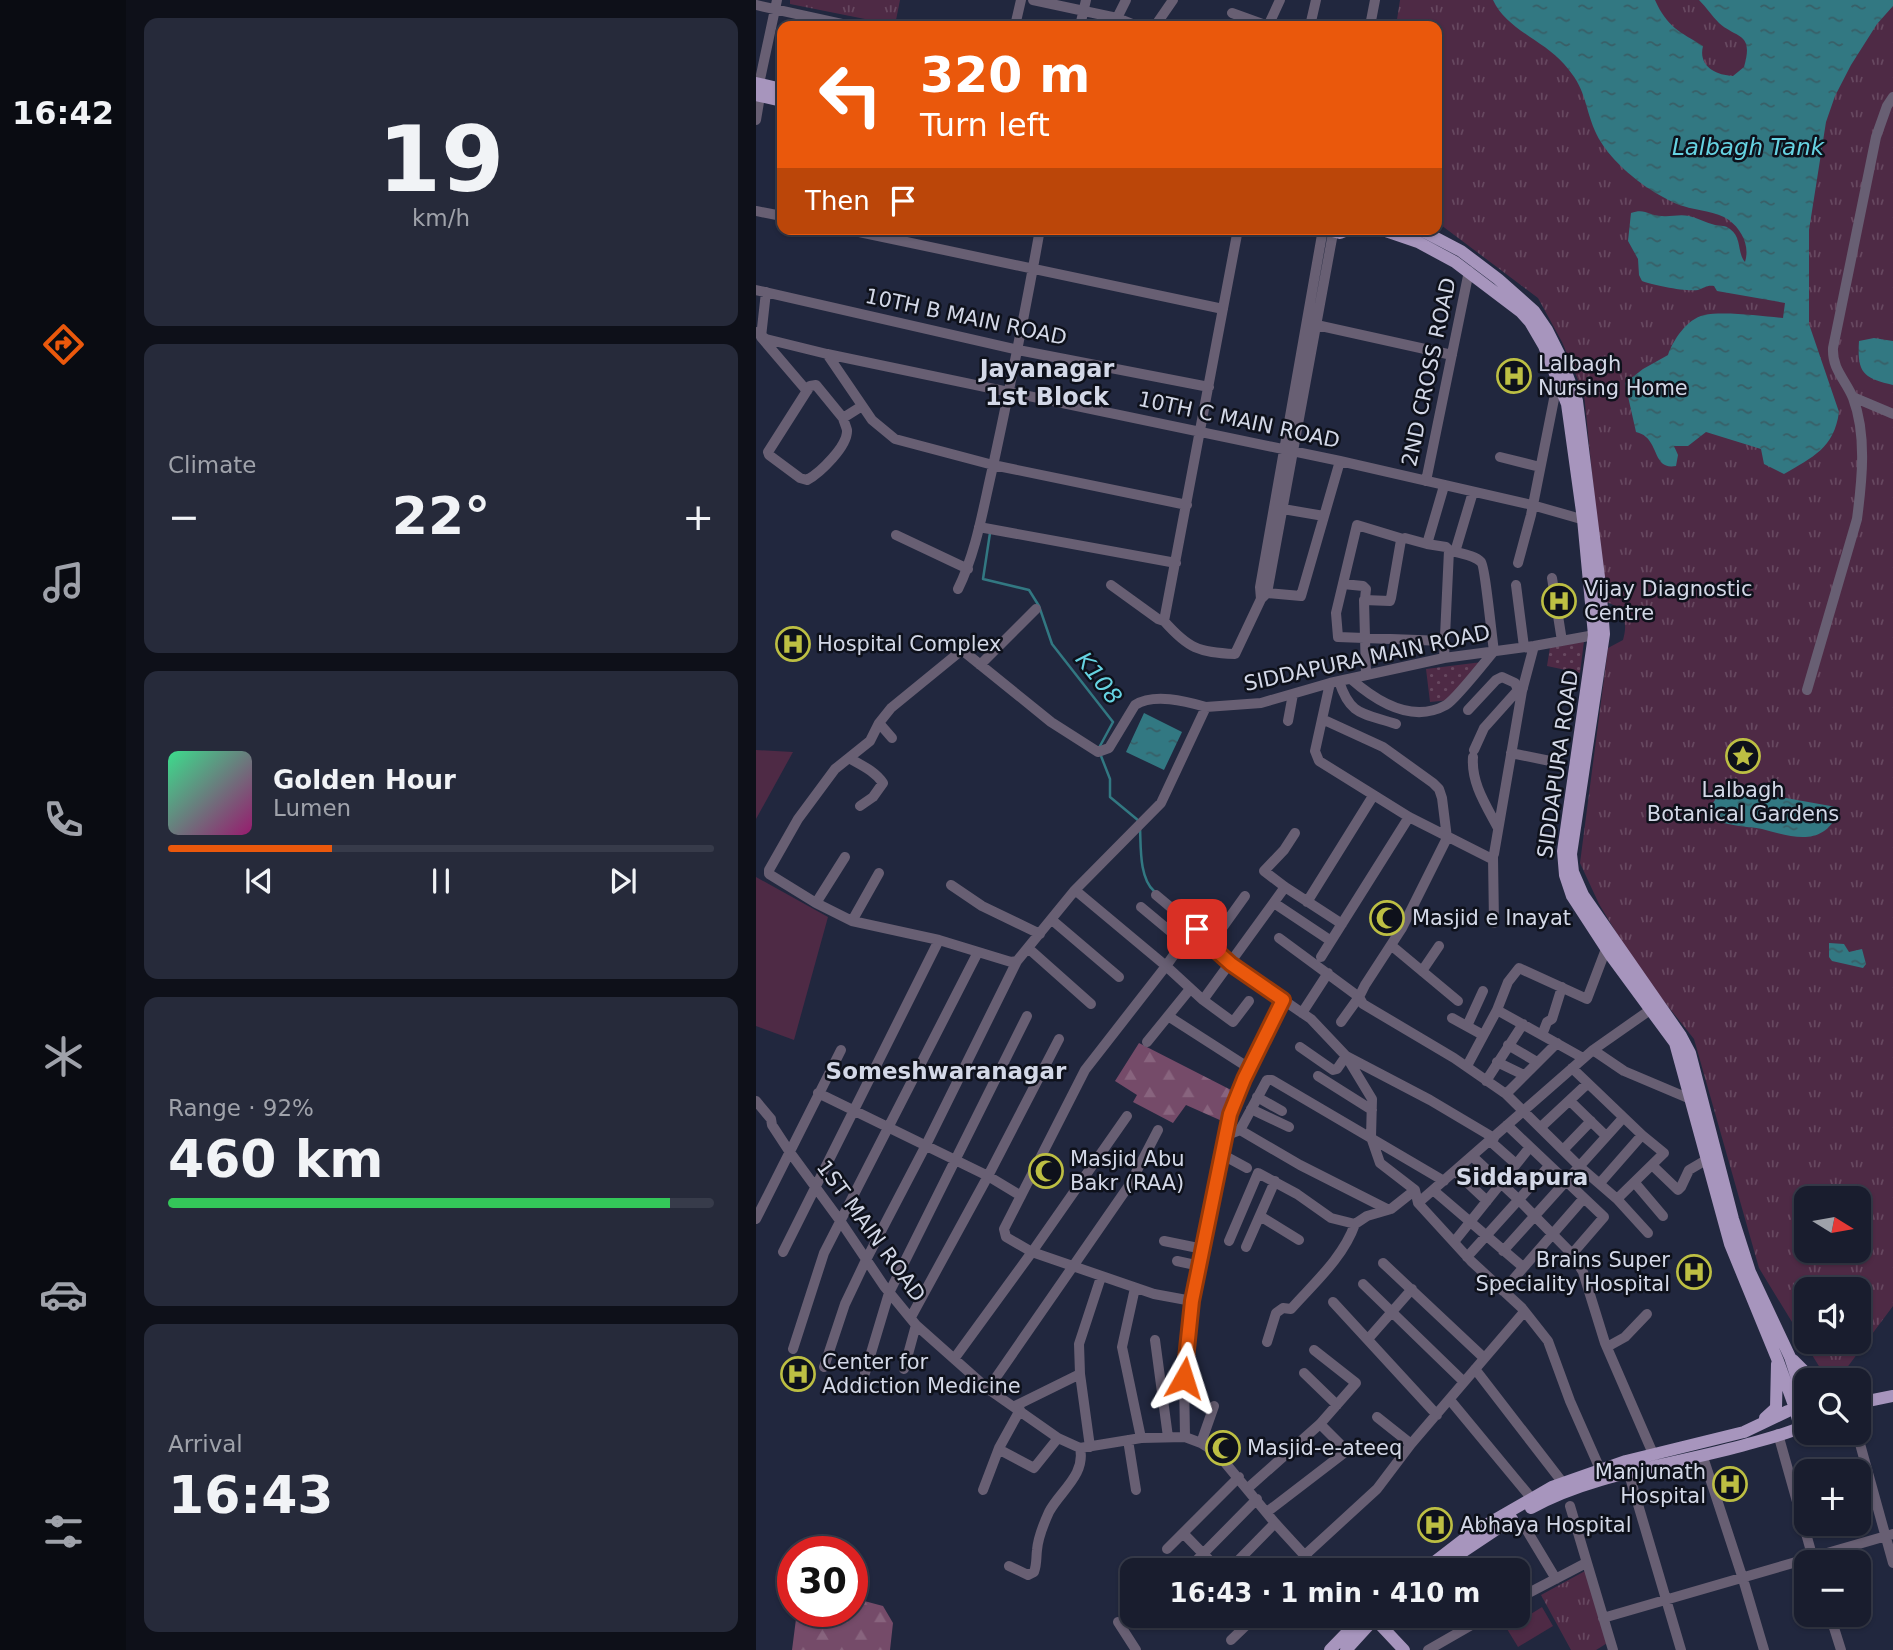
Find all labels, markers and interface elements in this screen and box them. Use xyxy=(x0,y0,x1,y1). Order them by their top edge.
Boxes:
text: 320 m xyxy=(920,47,1090,104)
icon: left xyxy=(805,49,896,140)
text: 16:42 xyxy=(12,94,114,132)
text: Turn left xyxy=(920,106,1050,144)
text: 19 xyxy=(378,107,504,212)
water label: Lalbagh Tank xyxy=(1672,134,1826,160)
icon: arrive xyxy=(884,182,922,220)
text: Then xyxy=(805,186,870,216)
text: km/h xyxy=(412,205,470,231)
street label: 2ND CROSS ROAD xyxy=(1397,275,1461,469)
street label: 10TH B MAIN ROAD xyxy=(863,284,1069,350)
icon: directions xyxy=(39,320,88,369)
place label: Lalbagh Nursing Home xyxy=(1538,352,1688,400)
district label: Jayanagar 1st Block xyxy=(978,355,1115,411)
hospital icon: Lalbagh Nursing Home xyxy=(1495,357,1533,395)
street label: 10TH C MAIN ROAD xyxy=(1136,387,1342,453)
text: Climate xyxy=(168,452,257,478)
text: 22° xyxy=(392,486,490,546)
text: − xyxy=(168,495,200,539)
text: + xyxy=(682,495,714,539)
icon: music xyxy=(39,558,88,607)
place label: Vijay Diagnostic Centre xyxy=(1584,577,1752,625)
hospital icon: Vijay Diagnostic Centre xyxy=(1540,582,1578,620)
street label: SIDDAPURA MAIN ROAD xyxy=(1242,620,1492,696)
hospital icon: Hospital Complex xyxy=(774,625,812,663)
place label: Hospital Complex xyxy=(817,632,1001,656)
water label: K108 xyxy=(1071,647,1127,709)
street label: SIDDAPURA ROAD xyxy=(1533,668,1583,860)
place icon: Lalbagh Botanical Gardens xyxy=(1724,737,1762,775)
text: Golden Hour xyxy=(273,765,456,795)
place label: Lalbagh Botanical Gardens xyxy=(1647,778,1839,826)
icon: phone xyxy=(39,795,88,844)
text: Lumen xyxy=(273,795,351,821)
icon: previous xyxy=(240,862,278,900)
icon: pause xyxy=(422,862,460,900)
icon: next xyxy=(604,862,642,900)
pin xyxy=(1167,899,1227,959)
mosque icon: Masjid e Inayat xyxy=(1368,899,1406,937)
place label: Masjid e Inayat xyxy=(1412,906,1571,930)
icon: arrive xyxy=(1178,910,1216,948)
icon: climate xyxy=(39,1032,88,1081)
district label: Someshwaranagar xyxy=(826,1058,1067,1084)
text: Range · 92% xyxy=(168,1095,314,1121)
text: 460 km xyxy=(168,1129,383,1189)
place label: Masjid Abu Bakr (RAA) xyxy=(1070,1147,1185,1195)
mosque icon: Masjid Abu Bakr (RAA) xyxy=(1027,1152,1065,1190)
street label: 1ST MAIN ROAD xyxy=(812,1156,930,1306)
district label: Siddapura xyxy=(1456,1164,1588,1190)
north arrow xyxy=(1794,1186,1871,1264)
map controls xyxy=(1794,1186,1871,1627)
place label: Brains Super Speciality Hospital xyxy=(1475,1248,1670,1296)
hospital icon: Brains Super Speciality Hospital xyxy=(1675,1253,1713,1291)
icon: car xyxy=(39,1270,88,1319)
button: sound xyxy=(1794,1277,1871,1354)
position arrow xyxy=(1147,1341,1221,1415)
place label: Center for Addiction Medicine xyxy=(822,1350,1021,1398)
hospital icon: Center for Addiction Medicine xyxy=(779,1355,817,1393)
button: search xyxy=(1794,1368,1871,1445)
mosque icon: Masjid-e-ateeq xyxy=(1204,1429,1242,1467)
text: Arrival xyxy=(168,1431,243,1457)
place label: Masjid-e-ateeq xyxy=(1247,1436,1402,1460)
button: + xyxy=(1794,1459,1871,1536)
place label: Manjunath Hospital xyxy=(1595,1460,1706,1508)
text: 16:43 xyxy=(168,1465,334,1525)
hospital icon: Manjunath Hospital xyxy=(1711,1465,1749,1503)
hospital icon: Abhaya Hospital xyxy=(1416,1506,1454,1544)
icon: filters xyxy=(39,1507,88,1556)
place label: Abhaya Hospital xyxy=(1460,1513,1632,1537)
speed limit sign: 30 xyxy=(777,1536,868,1627)
button: − xyxy=(1794,1550,1871,1627)
text: 16:43 · 1 min · 410 m xyxy=(1170,1578,1480,1608)

